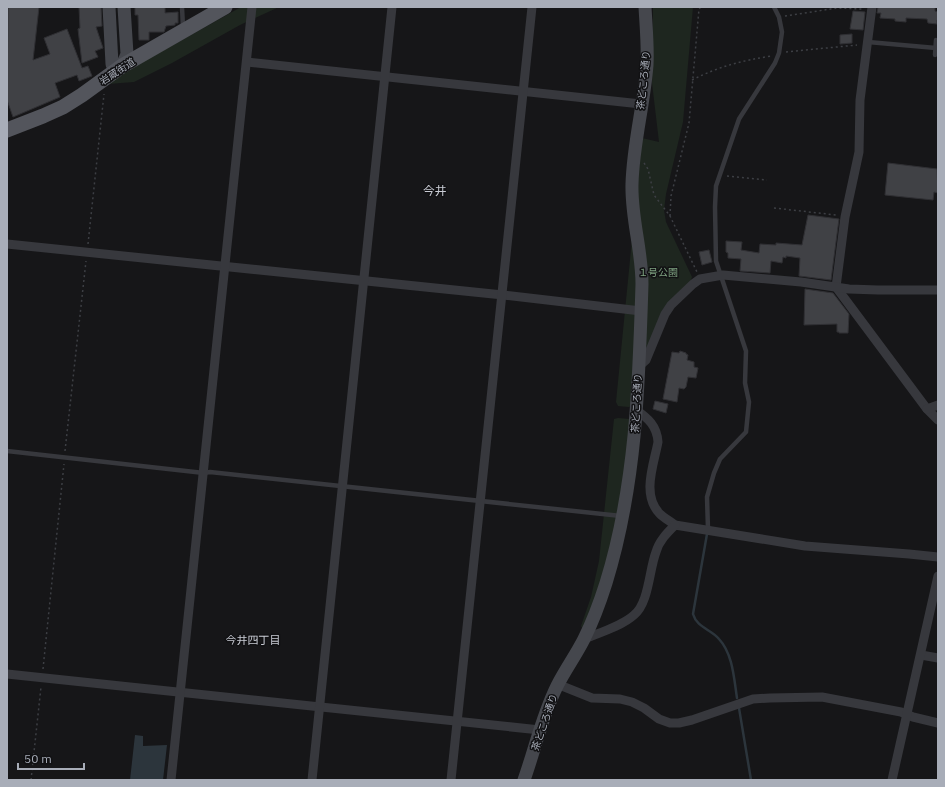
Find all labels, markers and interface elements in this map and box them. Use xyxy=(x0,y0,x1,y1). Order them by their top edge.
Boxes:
street label: 茶どころ通り xyxy=(634,50,653,110)
street label: 岩蔵街道 xyxy=(97,55,138,88)
district label: 今井 xyxy=(423,183,447,198)
park label: １号公園 xyxy=(638,266,678,279)
street label: 茶どころ通り xyxy=(628,373,645,433)
district label: 今井四丁目 xyxy=(226,633,281,647)
street label: 茶どころ通り xyxy=(529,692,560,753)
scale bar xyxy=(18,745,84,771)
text: 50 m xyxy=(24,751,52,766)

